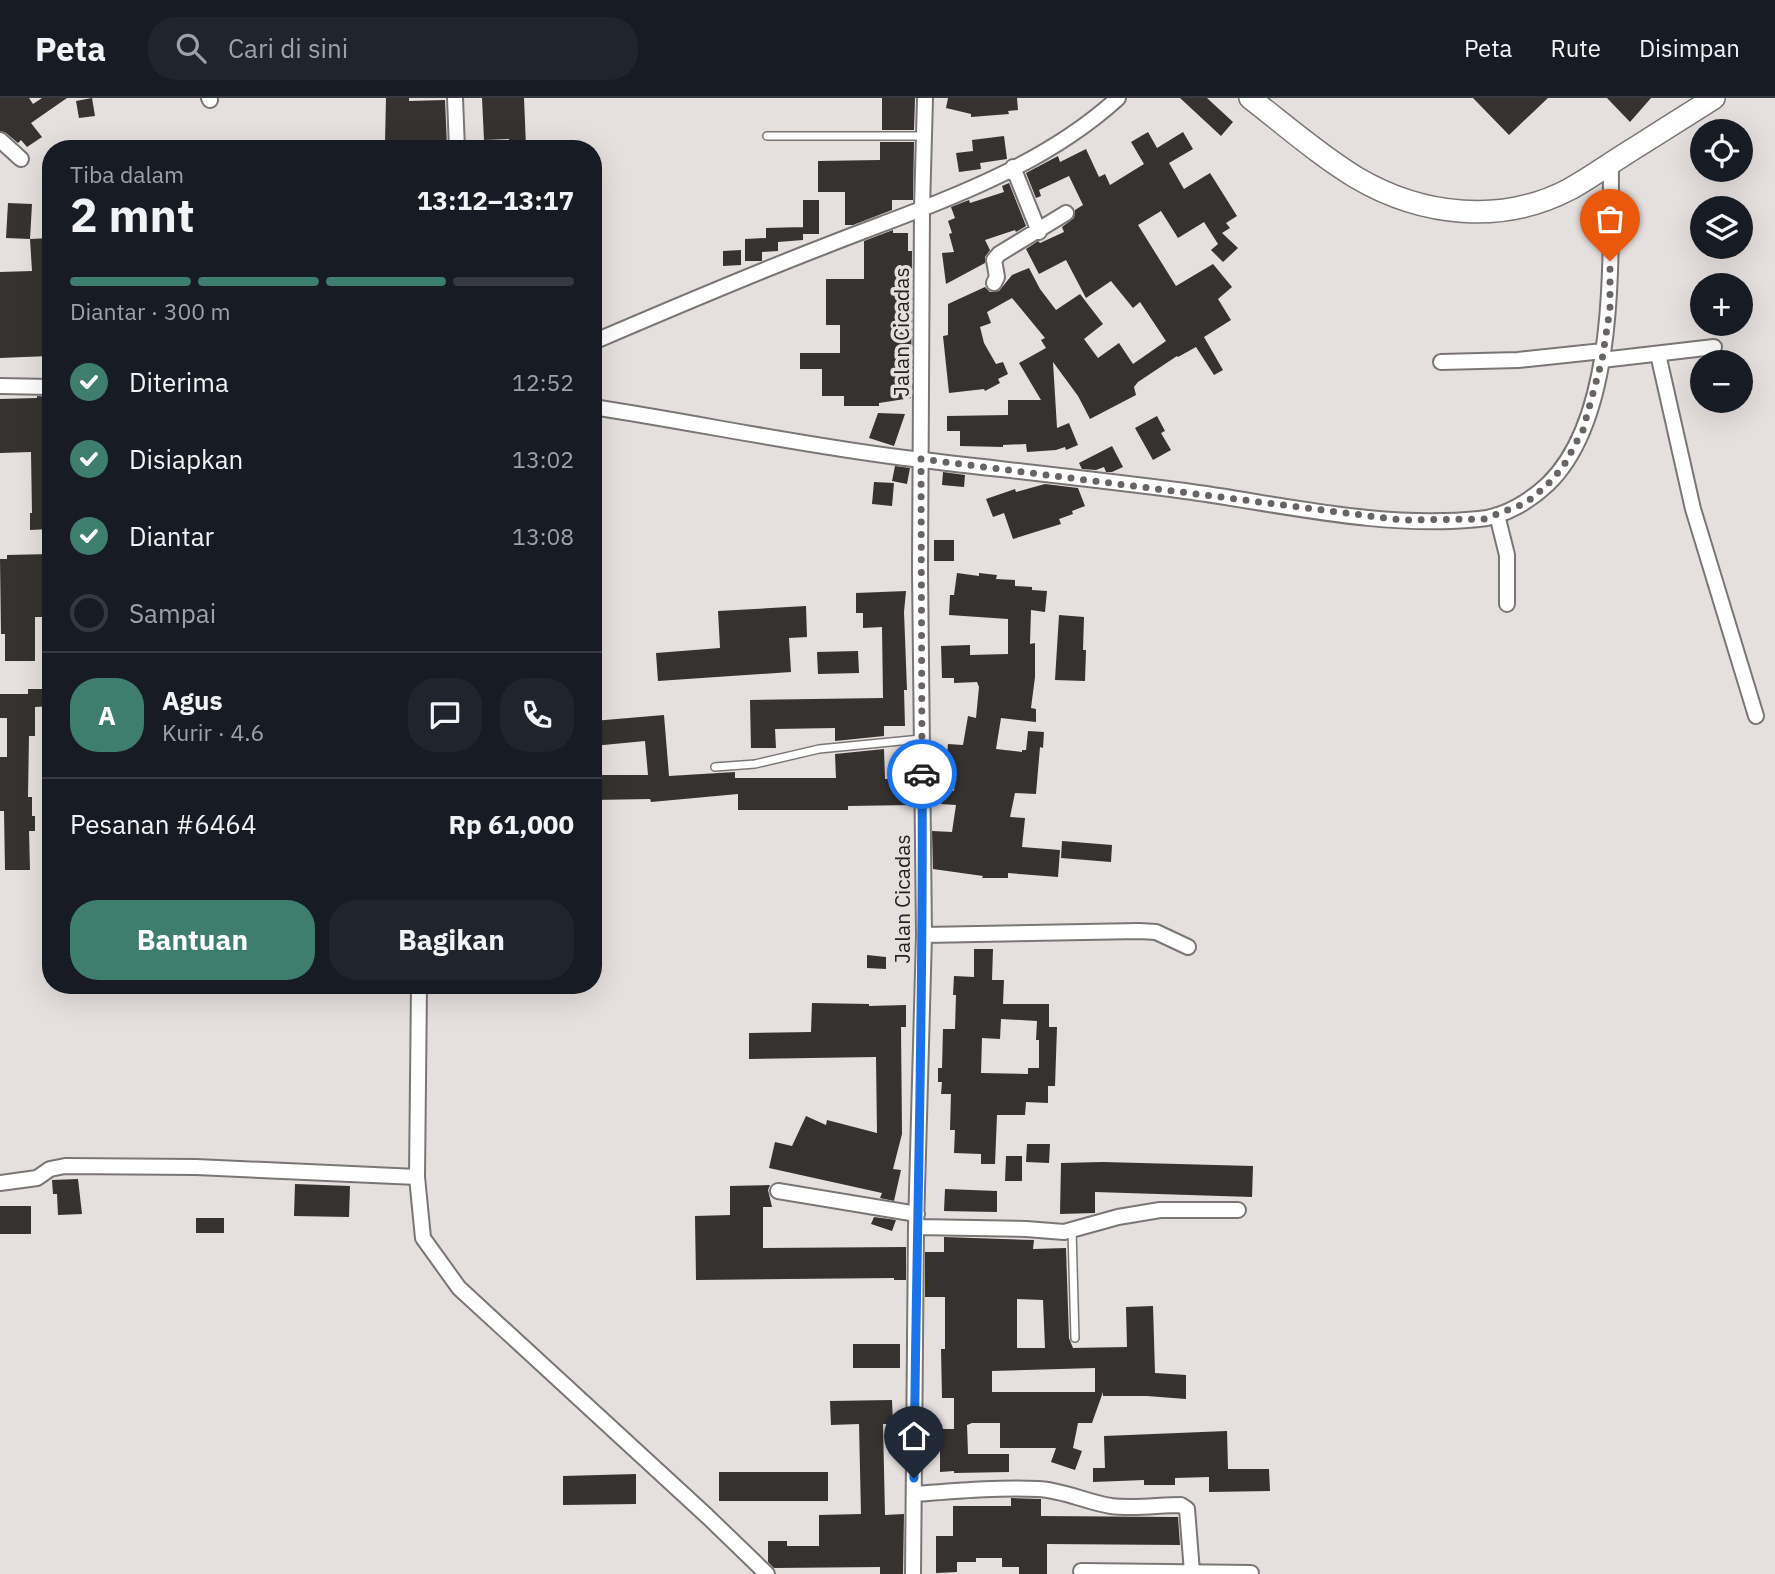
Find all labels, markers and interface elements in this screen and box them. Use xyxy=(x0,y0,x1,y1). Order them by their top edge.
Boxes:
search box xyxy=(148,17,638,80)
text: Peta xyxy=(35,27,106,70)
icon: search xyxy=(172,29,210,67)
text: Cari di sini xyxy=(228,31,348,65)
text: Peta xyxy=(1464,32,1512,64)
text: Rute xyxy=(1550,32,1601,64)
text: Disimpan xyxy=(1639,32,1740,64)
map controls xyxy=(1690,119,1753,413)
button: locate xyxy=(1690,119,1753,182)
text: Tiba dalam xyxy=(70,159,184,189)
text: 13:12–13:17 xyxy=(417,183,574,217)
text: 2 mnt xyxy=(70,185,195,245)
pin xyxy=(1580,189,1640,261)
button: layers xyxy=(1690,196,1753,259)
icon: bag xyxy=(1591,200,1629,238)
street label: Jalan Cicadas xyxy=(887,267,915,397)
button: + xyxy=(1690,273,1753,336)
text: Diantar · 300 m xyxy=(70,296,231,326)
button: − xyxy=(1690,350,1753,413)
icon: check xyxy=(70,363,108,401)
text: Diterima xyxy=(129,365,229,399)
text: 12:52 xyxy=(512,367,574,397)
icon: check xyxy=(70,440,108,478)
text: Disiapkan xyxy=(129,442,243,476)
text: 13:02 xyxy=(512,444,574,474)
icon: check xyxy=(70,517,108,555)
text: Diantar xyxy=(129,519,214,553)
text: 13:08 xyxy=(512,521,574,551)
text: Sampai xyxy=(129,596,216,630)
button: chat xyxy=(408,678,482,752)
button: phone xyxy=(500,678,574,752)
text: Agus xyxy=(162,683,223,717)
text: A xyxy=(98,698,116,732)
text: Kurir · 4.6 xyxy=(162,717,264,747)
courier xyxy=(887,739,957,809)
icon: car xyxy=(903,755,941,793)
text: Pesanan #6464 xyxy=(70,807,257,841)
text: Rp 61,000 xyxy=(448,807,574,841)
street label: Jalan Cicadas xyxy=(888,834,916,964)
button: Bantuan xyxy=(70,900,315,980)
button: Bagikan xyxy=(329,900,574,980)
pin xyxy=(884,1406,944,1478)
icon: home xyxy=(895,1417,933,1455)

